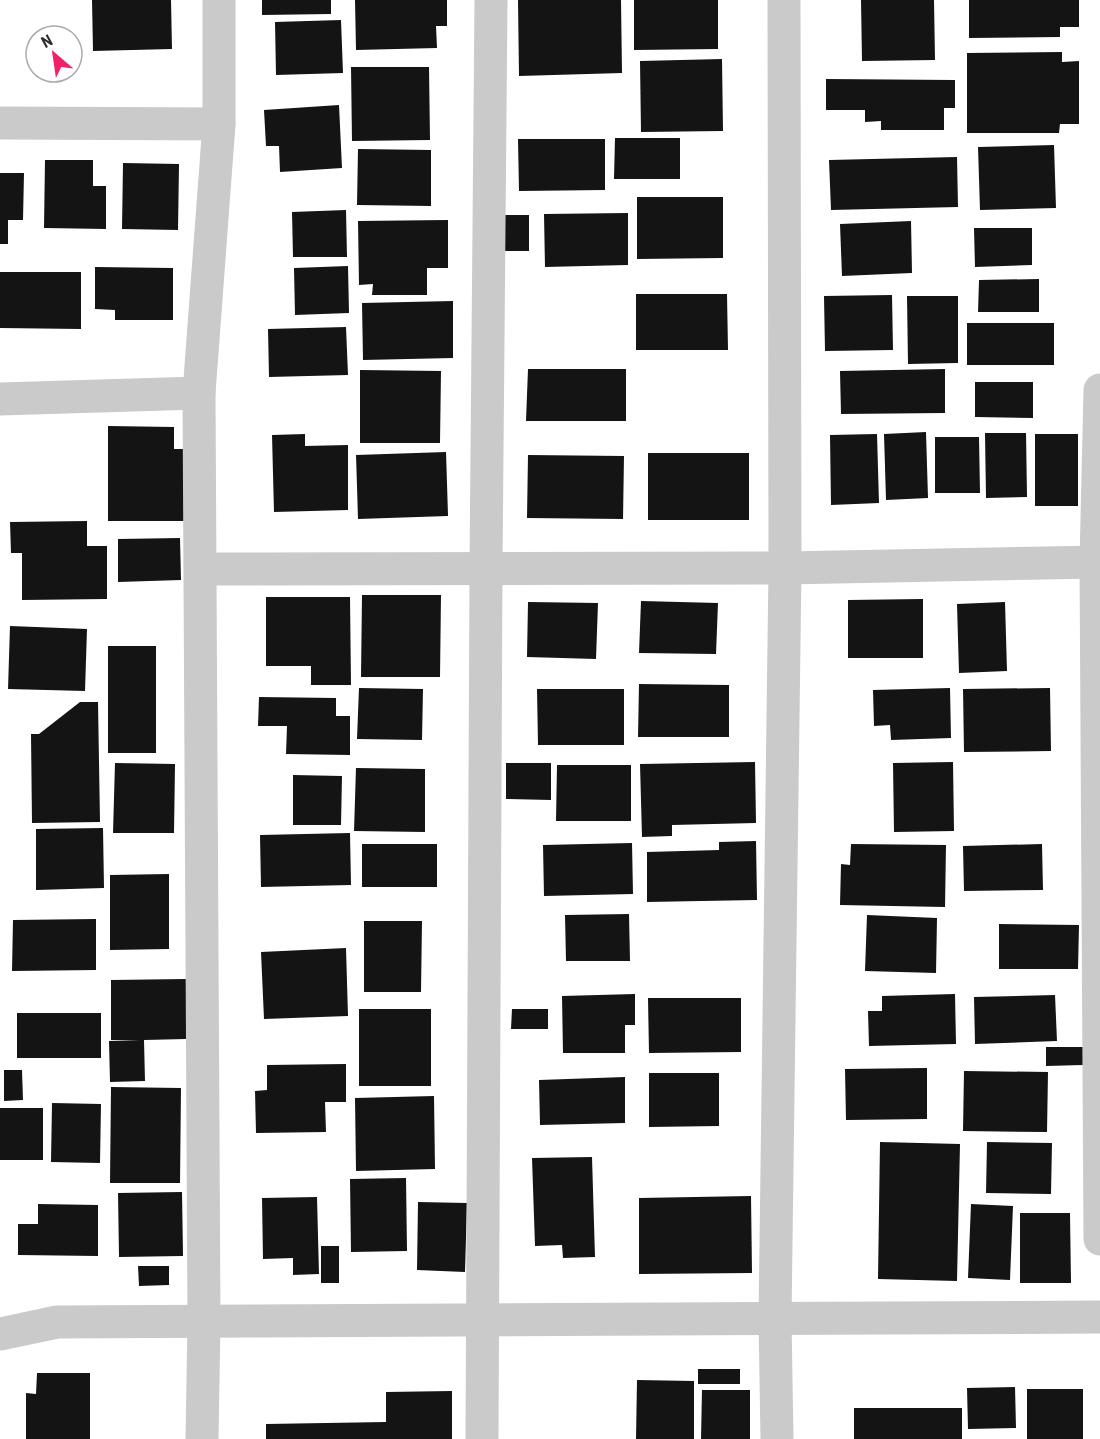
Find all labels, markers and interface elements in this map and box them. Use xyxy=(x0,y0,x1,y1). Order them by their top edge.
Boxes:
north arrow xyxy=(24,24,84,84)
text: N xyxy=(38,31,56,52)

